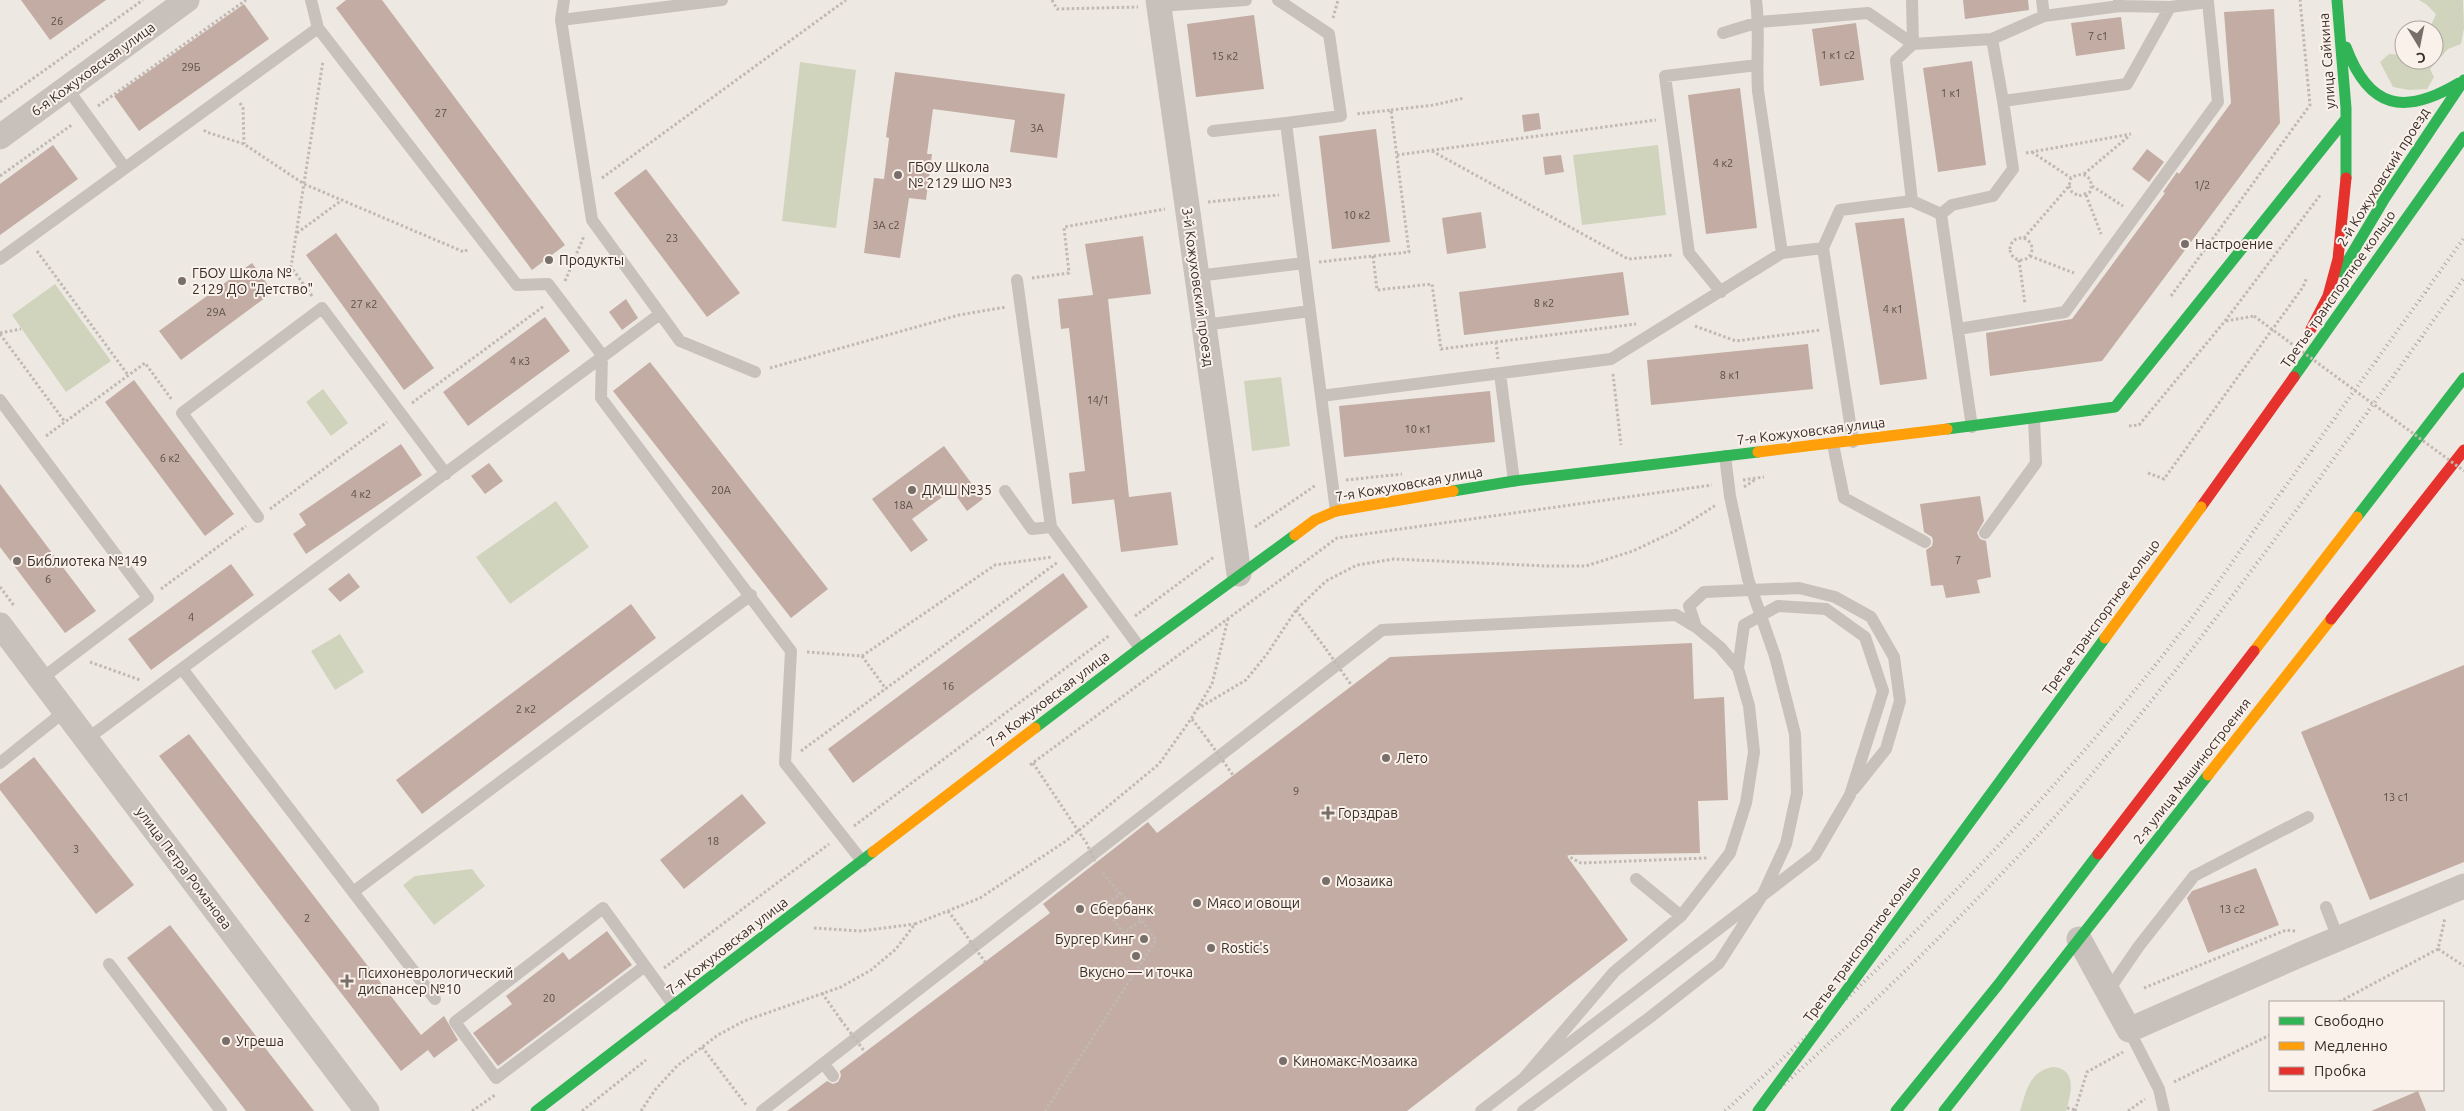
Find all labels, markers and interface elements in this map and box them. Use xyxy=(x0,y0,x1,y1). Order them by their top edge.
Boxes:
street label: улица Сайкина xyxy=(2316,12,2338,110)
house number: 26 xyxy=(51,15,63,27)
street label: 6-я Кожуховская улица xyxy=(28,19,158,119)
north arrow xyxy=(2394,20,2444,70)
house number: 7 с1 xyxy=(2088,30,2108,42)
house number: 1 к1 с2 xyxy=(1821,49,1855,61)
text: С xyxy=(2415,49,2427,66)
house number: 15 к2 xyxy=(1212,50,1238,62)
house number: 29Б xyxy=(181,61,201,73)
house number: 1 к1 xyxy=(1941,87,1961,99)
street label: 2-й Кожуховский проезд xyxy=(2334,105,2432,249)
house number: 27 xyxy=(435,107,447,119)
house number: 3А xyxy=(1030,122,1045,134)
house number: 4 к2 xyxy=(1713,157,1733,169)
place label: ГБОУ Школа № 2129 ШО №3 xyxy=(908,159,1012,191)
marker: ГБОУ Школа № 2129 ШО №3 xyxy=(892,169,904,181)
house number: 1/2 xyxy=(2194,179,2210,191)
street label: 3-й Кожуховский проезд xyxy=(1179,206,1217,368)
street label: Третье транспортное кольцо xyxy=(2277,207,2399,371)
house number: 10 к2 xyxy=(1344,209,1370,221)
house number: 3А с2 xyxy=(872,219,900,231)
house number: 23 xyxy=(666,232,678,244)
place label: Настроение xyxy=(2195,236,2273,252)
marker: Настроение xyxy=(2179,238,2191,250)
place label: Продукты xyxy=(559,252,624,268)
marker: Продукты xyxy=(543,254,555,266)
place label: ГБОУ Школа № 2129 ДО "Детство" xyxy=(192,265,313,297)
marker: ГБОУ Школа № 2129 ДО "Детство" xyxy=(176,275,188,287)
house number: 8 к2 xyxy=(1534,297,1554,309)
house number: 27 к2 xyxy=(351,298,377,310)
house number: 4 к1 xyxy=(1883,303,1903,315)
house number: 29А xyxy=(206,306,227,318)
house number: 4 к3 xyxy=(510,355,530,367)
house number: 8 к1 xyxy=(1720,369,1740,381)
house number: 14/1 xyxy=(1087,394,1109,406)
street label: 7-я Кожуховская улица xyxy=(1736,414,1886,448)
house number: 10 к1 xyxy=(1405,423,1431,435)
house number: 6 к2 xyxy=(160,452,180,464)
street label: 7-я Кожуховская улица xyxy=(1334,463,1484,505)
place label: ДМШ №35 xyxy=(922,482,992,498)
house number: 20А xyxy=(711,484,732,496)
marker: ДМШ №35 xyxy=(906,484,918,496)
house number: 4 к2 xyxy=(351,488,371,500)
house number: 18А xyxy=(893,499,914,511)
street label: Третье транспортное кольцо xyxy=(2039,536,2163,698)
place label: Библиотека №149 xyxy=(27,553,147,569)
house number: 7 xyxy=(1955,554,1961,566)
marker: Библиотека №149 xyxy=(11,555,23,567)
house number: 6 xyxy=(45,573,51,585)
house number: 4 xyxy=(188,611,194,623)
street label: 7-я Кожуховская улица xyxy=(984,648,1112,750)
house number: 16 xyxy=(942,680,954,692)
street label: 2-я улица Машиностроения xyxy=(2130,695,2254,847)
house number: 2 к2 xyxy=(516,703,536,715)
place label: Лето xyxy=(1396,750,1428,766)
marker: Лето xyxy=(1380,752,1392,764)
house number: 9 xyxy=(1293,785,1299,797)
house number: 13 с1 xyxy=(2383,791,2409,803)
street label: улица Петра Романова xyxy=(133,804,235,932)
place label: Горздрав xyxy=(1338,805,1398,821)
marker: Горздрав xyxy=(1322,807,1334,819)
house number: 18 xyxy=(707,835,719,847)
house number: 3 xyxy=(73,843,79,855)
street label: Третье транспортное кольцо xyxy=(1800,863,1924,1025)
place label: Мозаика xyxy=(1336,873,1393,889)
marker: Мозаика xyxy=(1320,875,1332,887)
street label: 7-я Кожуховская улица xyxy=(663,894,791,998)
place label: Мясо и овощи xyxy=(1207,895,1300,911)
marker: Мясо и овощи xyxy=(1191,897,1203,909)
place label: Сбербанк xyxy=(1090,901,1153,917)
marker: Сбербанк xyxy=(1074,903,1086,915)
house number: 13 с2 xyxy=(2219,903,2245,915)
house number: 2 xyxy=(304,912,310,924)
place label: Бургер Кинг xyxy=(1055,931,1134,947)
marker: Бургер Кинг xyxy=(1138,933,1150,945)
place label: Rostic's xyxy=(1221,940,1269,956)
marker: Rostic's xyxy=(1205,942,1217,954)
marker: Вкусно — и точка xyxy=(1130,950,1142,962)
place label: Вкусно — и точка xyxy=(1079,964,1193,980)
place label: Психоневрологический диспансер №10 xyxy=(358,965,513,997)
marker: Психоневрологический диспансер №10 xyxy=(340,974,354,988)
house number: 20 xyxy=(543,992,555,1004)
legend xyxy=(2269,1001,2444,1091)
text: Свободно xyxy=(2314,1012,2384,1029)
place label: Угреша xyxy=(236,1033,284,1049)
marker: Угреша xyxy=(220,1035,232,1047)
text: Медленно xyxy=(2314,1037,2388,1054)
place label: Киномакс-Мозаика xyxy=(1293,1053,1418,1069)
marker: Киномакс-Мозаика xyxy=(1277,1055,1289,1067)
text: Пробка xyxy=(2314,1062,2366,1079)

